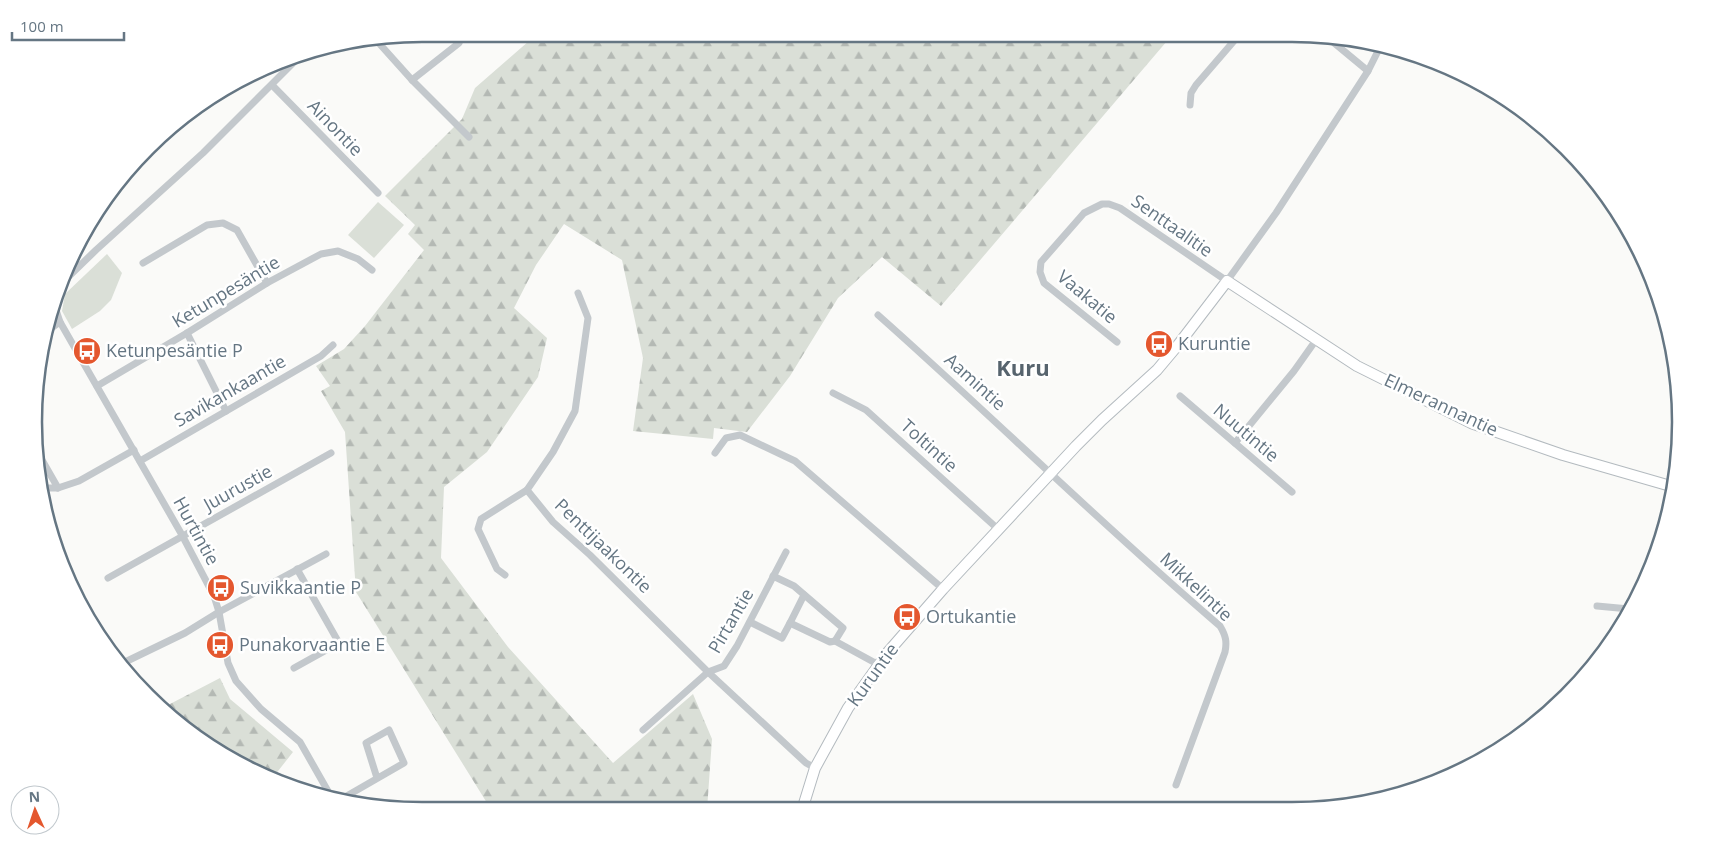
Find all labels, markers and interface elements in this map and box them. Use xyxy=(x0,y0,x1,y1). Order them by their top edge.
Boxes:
scale bar xyxy=(12,10,125,42)
text: 100 m xyxy=(20,16,64,36)
street label: Ainontie xyxy=(303,94,369,161)
street label: Senttaalitie xyxy=(1127,188,1218,262)
street label: Ketunpesäntie xyxy=(167,250,284,333)
street label: Vaakatie xyxy=(1053,264,1123,328)
bus stop icon: Kuruntie xyxy=(1144,329,1174,359)
place label: Kuruntie xyxy=(1178,331,1251,355)
bus stop icon: Ketunpesäntie P xyxy=(72,336,102,366)
place label: Ketunpesäntie P xyxy=(106,338,243,362)
street label: Aamintie xyxy=(940,347,1011,415)
street label: Savikankaantie xyxy=(169,348,290,432)
district label: Kuru xyxy=(996,352,1050,382)
street label: Elmerannantie xyxy=(1381,367,1502,441)
street label: Nuutintie xyxy=(1209,398,1285,467)
street label: Toltintie xyxy=(896,413,963,477)
street label: Juurustie xyxy=(197,458,276,517)
street label: Hurtintie xyxy=(168,492,225,569)
street label: Penttijaakontie xyxy=(550,493,657,598)
street label: Mikkelintie xyxy=(1155,546,1238,626)
bus stop icon: Suvikkaantie P xyxy=(206,573,236,603)
place label: Suvikkaantie P xyxy=(240,575,361,599)
street label: Pirtantie xyxy=(702,584,758,657)
bus stop icon: Ortukantie xyxy=(892,602,922,632)
place label: Ortukantie xyxy=(926,604,1016,628)
bus stop icon: Punakorvaantie E xyxy=(205,630,235,660)
place label: Punakorvaantie E xyxy=(239,632,385,656)
street label: Kuruntie xyxy=(841,638,903,711)
north arrow xyxy=(10,785,60,835)
text: N xyxy=(28,787,40,806)

